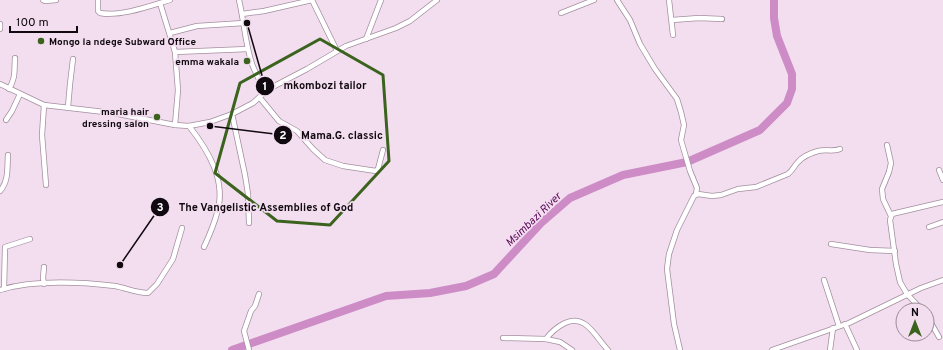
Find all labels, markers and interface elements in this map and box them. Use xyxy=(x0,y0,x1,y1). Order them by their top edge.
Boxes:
scale bar xyxy=(10,8,77,34)
text: 100 m xyxy=(16,15,49,31)
marker: Mongo la ndege Subward Office xyxy=(36,36,46,46)
place label: Mongo la ndege Subward Office xyxy=(49,36,196,49)
place label: emma wakala xyxy=(175,56,239,69)
marker: emma wakala xyxy=(242,56,252,66)
callout: mkombozi tailor xyxy=(255,74,374,97)
text: 1 xyxy=(263,79,267,95)
text: mkombozi tailor xyxy=(283,79,367,93)
place label: maria hair dressing salon xyxy=(82,106,150,131)
marker: maria hair dressing salon xyxy=(152,112,162,122)
callout: Mama.G. classic xyxy=(273,124,391,147)
text: 2 xyxy=(279,128,287,144)
text: Mama.G. classic xyxy=(301,129,383,143)
water label: Msimbazi River xyxy=(503,189,565,250)
callout: The Vangelistic Assemblies of God xyxy=(150,195,362,218)
text: 3 xyxy=(156,200,164,216)
text: The Vangelistic Assemblies of God xyxy=(179,201,353,215)
north arrow xyxy=(895,302,935,342)
text: N xyxy=(911,306,919,320)

